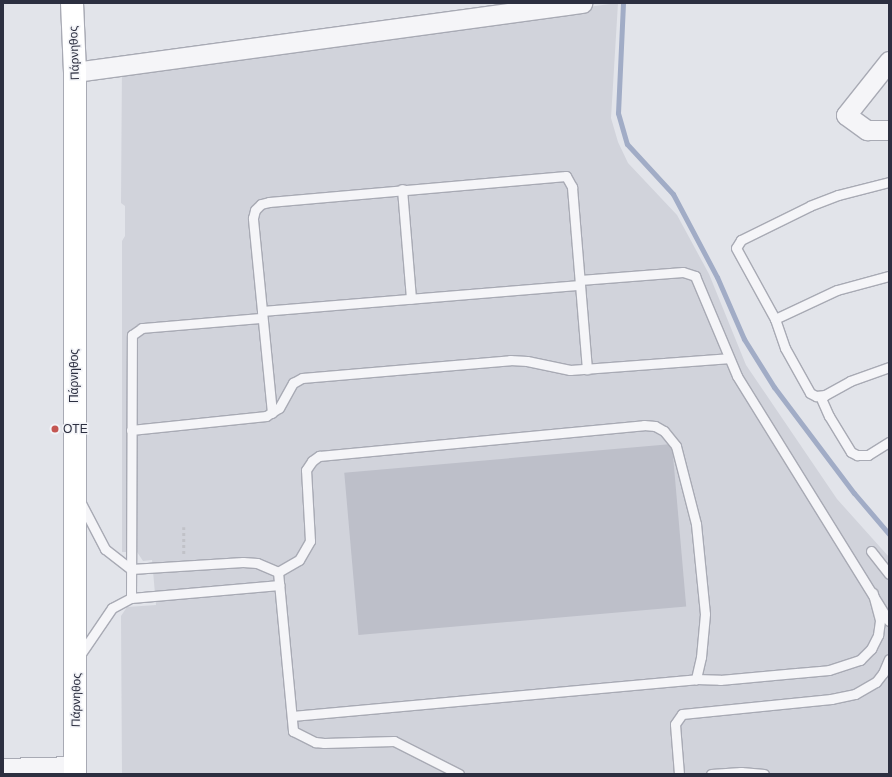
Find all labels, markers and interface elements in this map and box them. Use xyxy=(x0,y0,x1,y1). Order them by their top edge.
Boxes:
street label: Πάρνηθος xyxy=(66,26,82,80)
street label: Πάρνηθος xyxy=(67,349,81,403)
place label: ΟΤΕ xyxy=(63,422,88,436)
marker: ΟΤΕ xyxy=(50,424,60,434)
street label: Πάρνηθος xyxy=(68,673,84,727)

